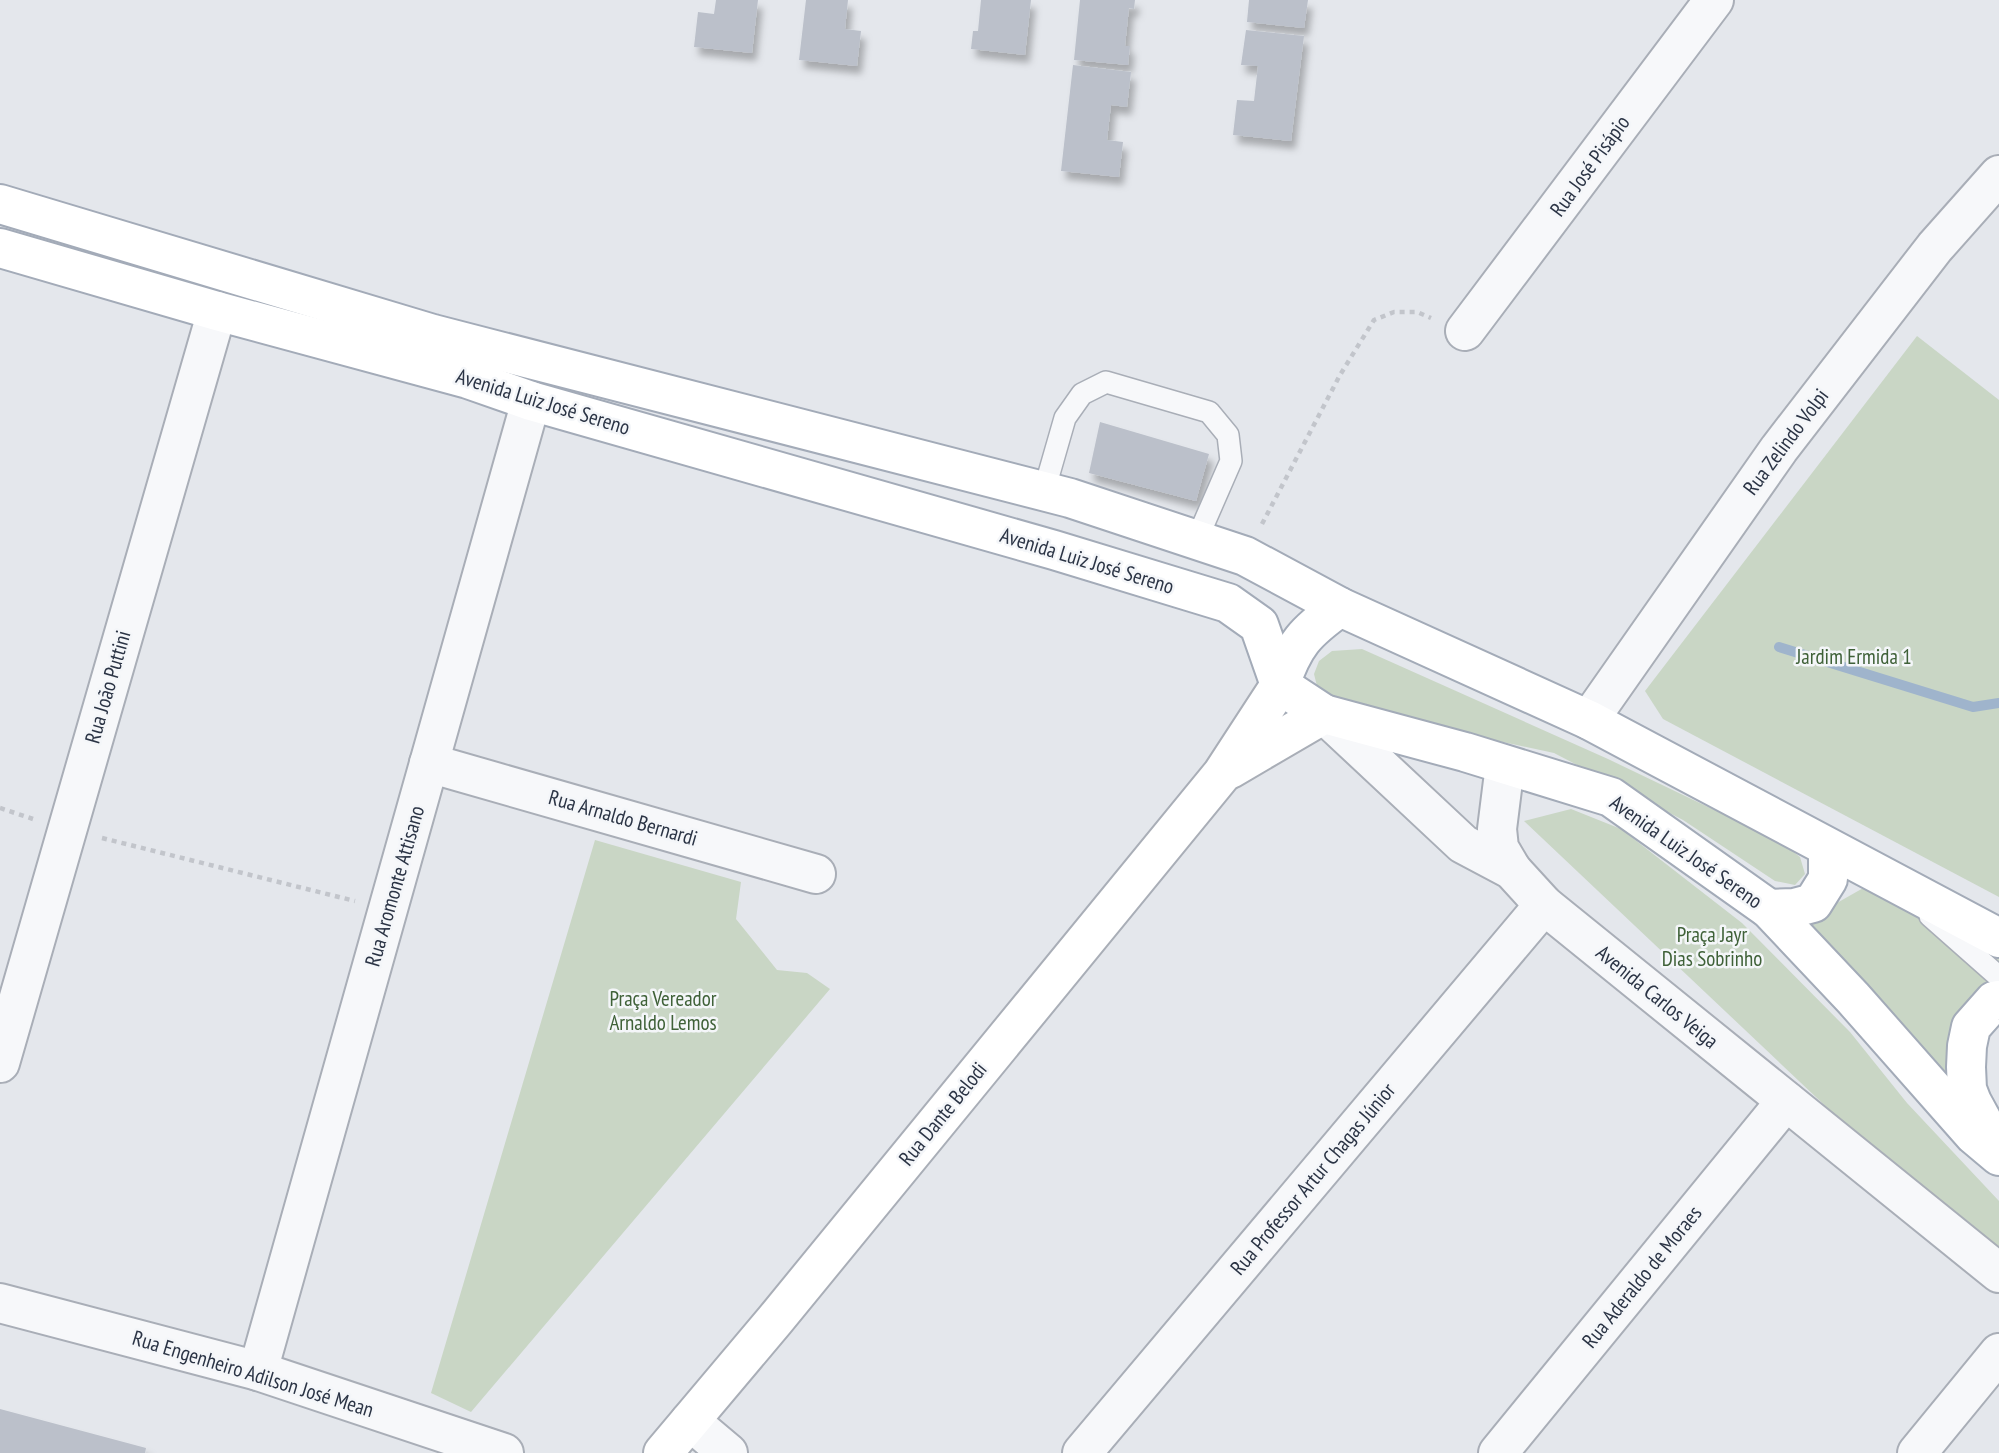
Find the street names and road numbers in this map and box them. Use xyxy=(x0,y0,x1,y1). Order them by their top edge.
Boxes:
street label: Rua José Pisápio xyxy=(1544,110,1635,222)
street label: Avenida Luiz José Sereno xyxy=(453,362,633,441)
street label: Rua Zelindo Volpi xyxy=(1737,383,1834,500)
street label: Avenida Luiz José Sereno xyxy=(997,521,1177,600)
street label: Rua João Puttini xyxy=(79,627,136,746)
street label: Rua Arnaldo Bernardi xyxy=(546,783,701,852)
street label: Avenida Luiz José Sereno xyxy=(1605,789,1768,914)
street label: Rua Aromonte Attisano xyxy=(359,802,430,969)
street label: Avenida Carlos Veiga xyxy=(1591,939,1724,1054)
street label: Rua Dante Belodi xyxy=(893,1056,993,1171)
street label: Rua Professor Artur Chagas Júnior xyxy=(1224,1077,1401,1280)
street label: Rua Aderaldo de Moraes xyxy=(1576,1200,1707,1353)
street label: Rua Engenheiro Adilson José Mean xyxy=(129,1324,377,1423)

